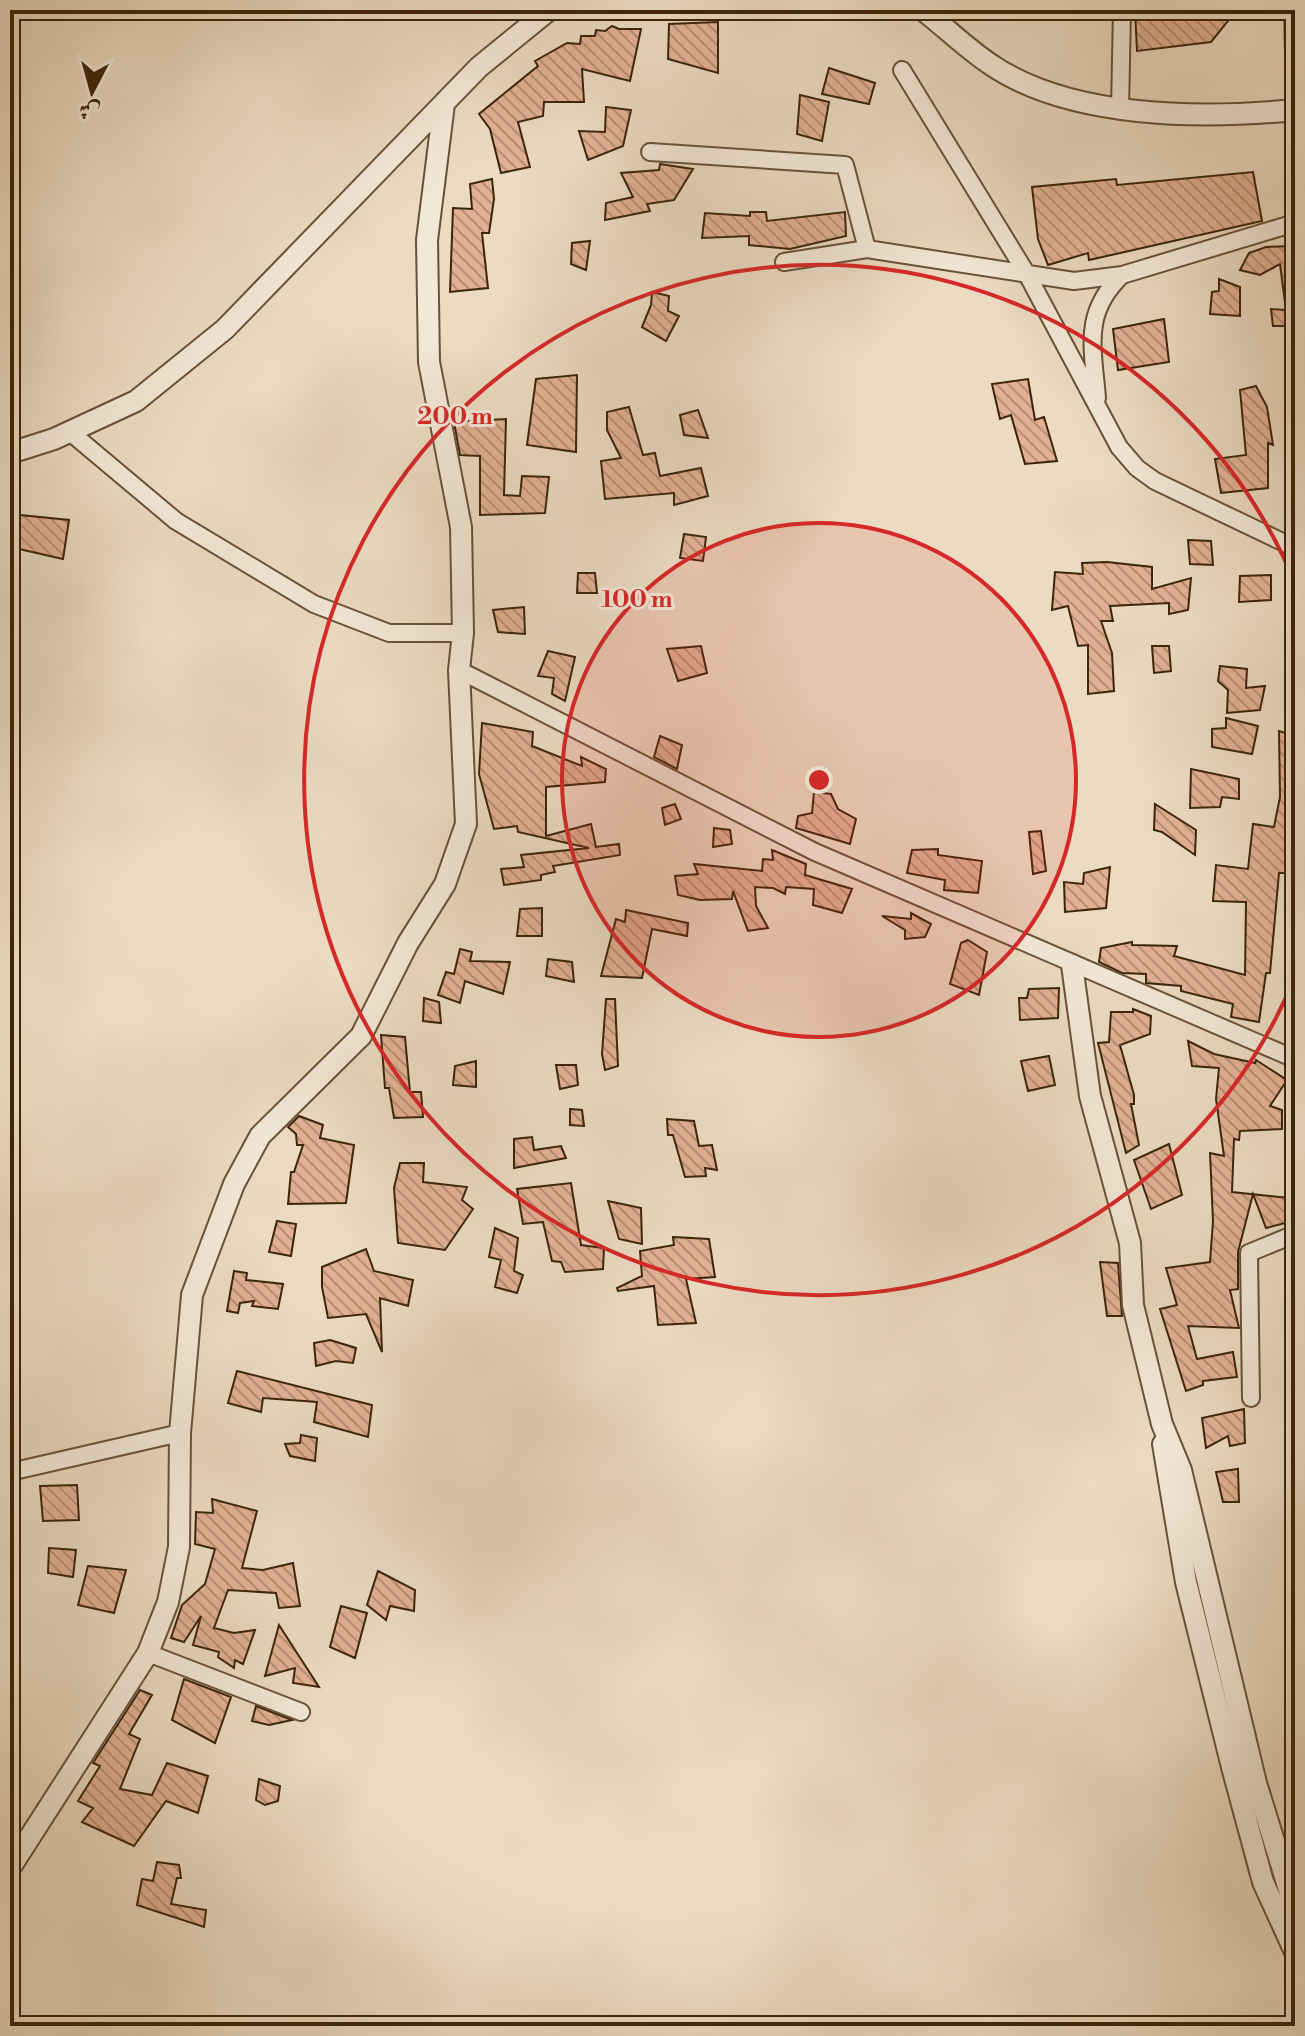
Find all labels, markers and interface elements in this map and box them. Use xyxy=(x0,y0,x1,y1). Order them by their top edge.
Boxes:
north arrow xyxy=(52,52,132,132)
text: ش xyxy=(78,96,102,125)
text: 200 m xyxy=(417,402,493,432)
text: 100 m xyxy=(601,585,673,615)
centre of rings xyxy=(805,766,833,794)

